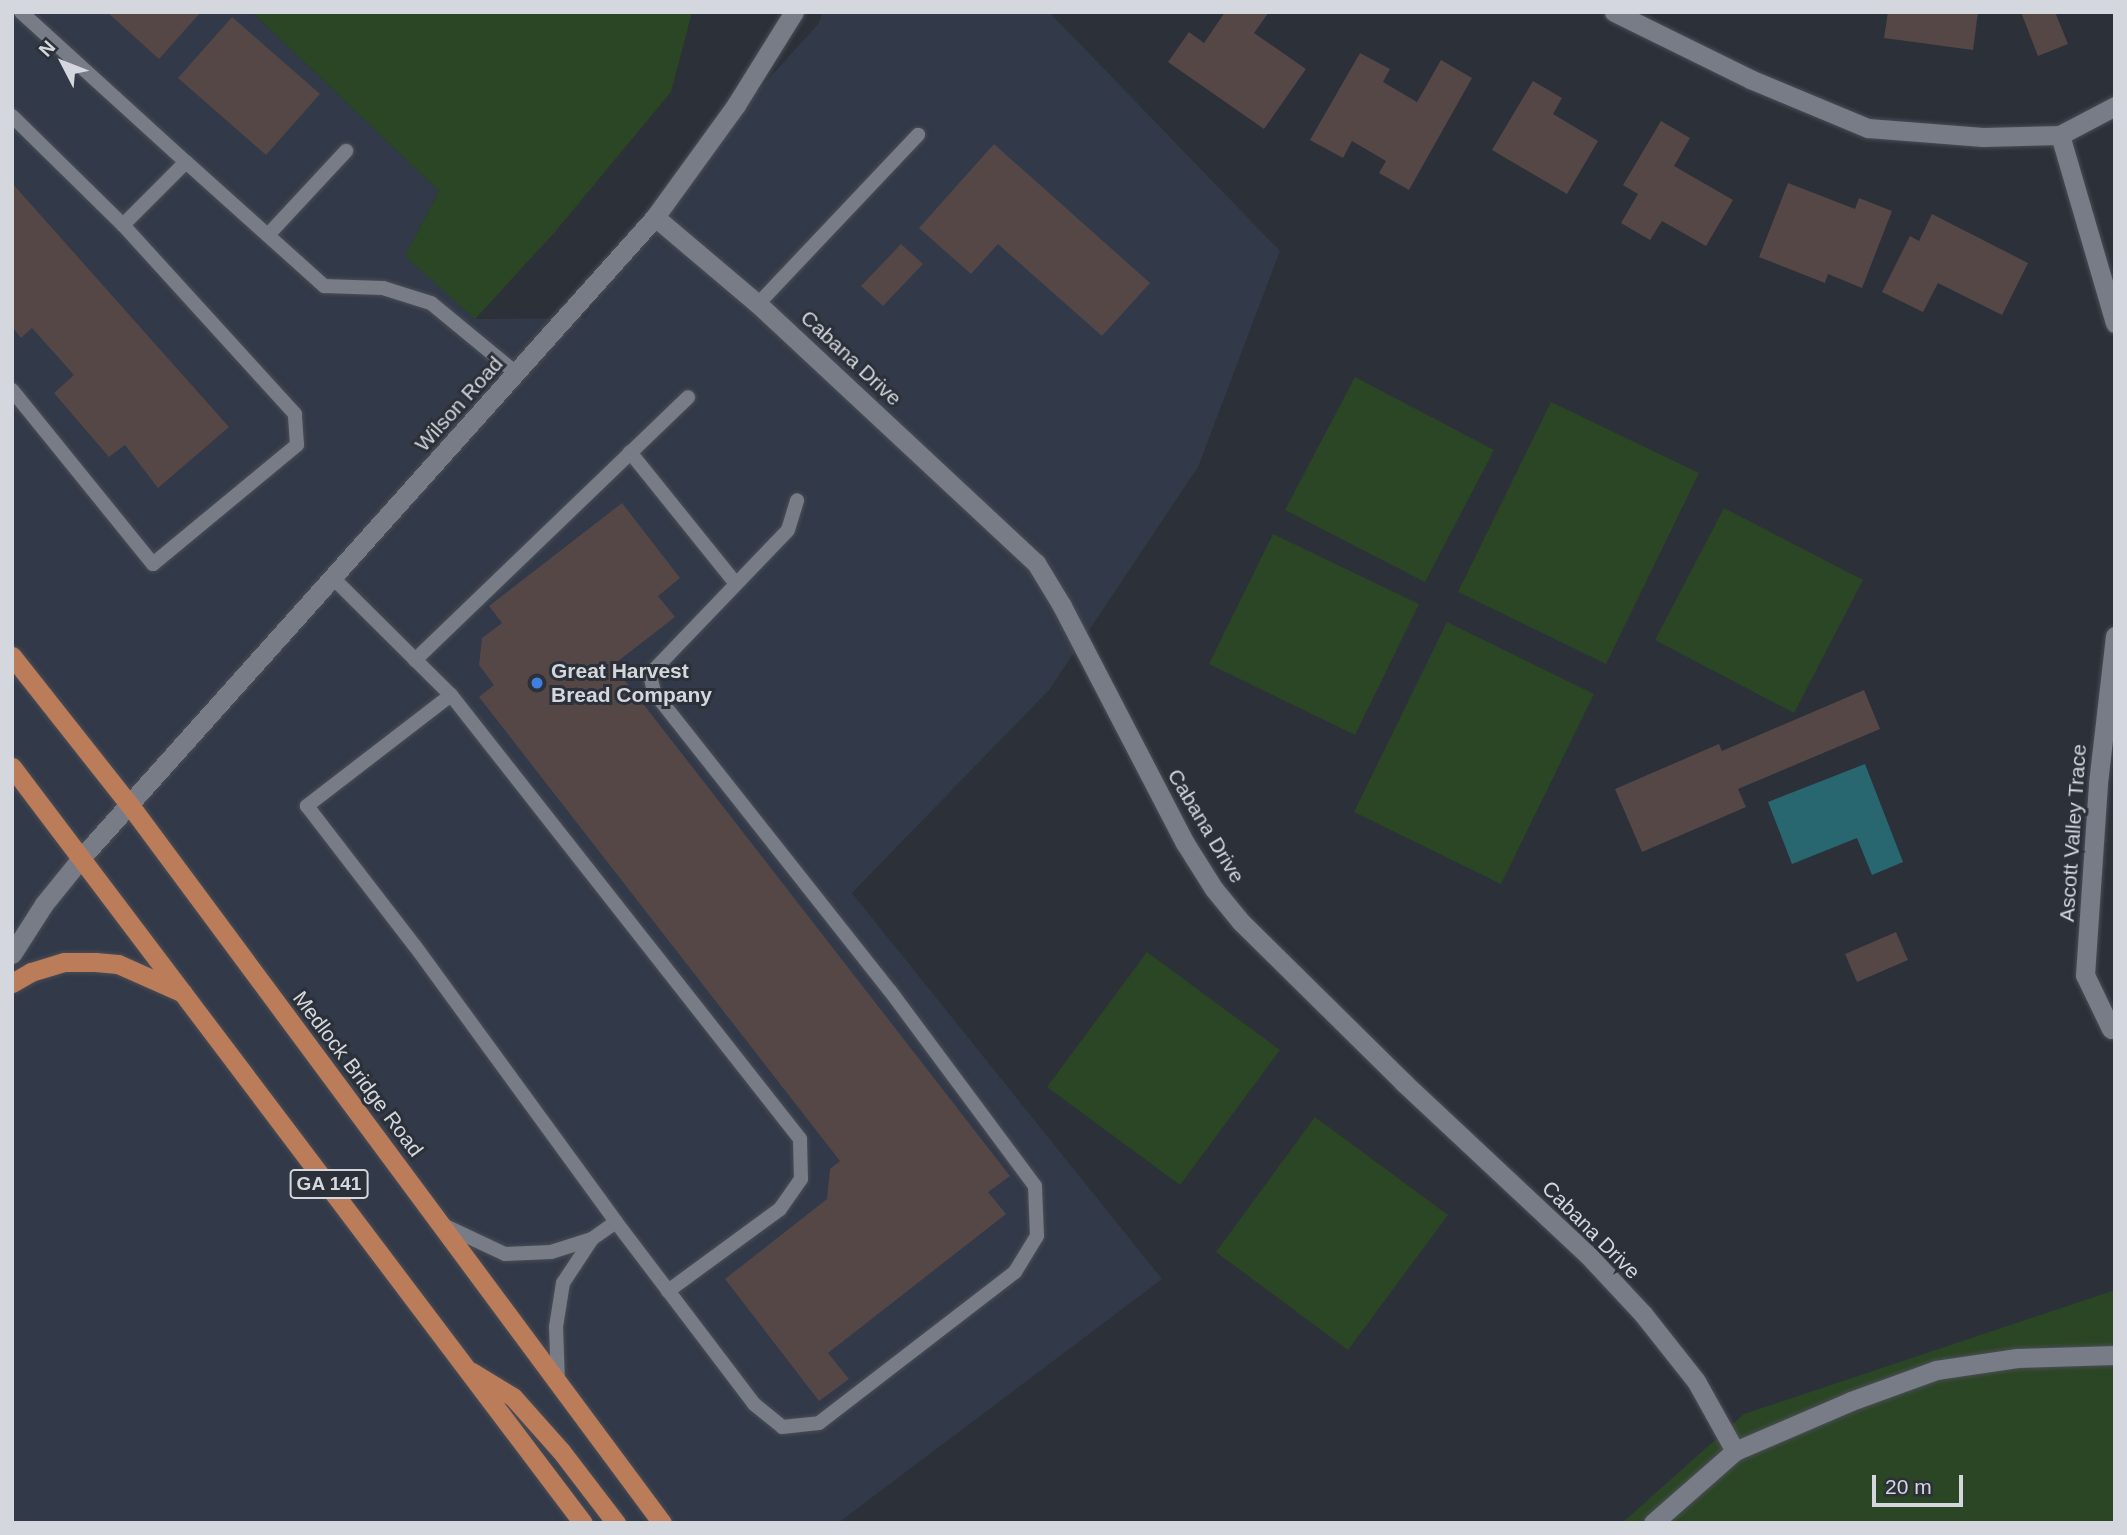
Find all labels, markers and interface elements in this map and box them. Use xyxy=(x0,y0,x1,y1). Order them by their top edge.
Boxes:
north arrow xyxy=(28,28,98,98)
text: N xyxy=(35,36,59,61)
street label: Cabana Drive xyxy=(795,305,907,411)
street label: Wilson Road xyxy=(410,351,508,457)
place label: Great Harvest Bread Company xyxy=(551,658,712,708)
marker: Great Harvest Bread Company xyxy=(529,675,545,691)
street label: Ascott Valley Trace xyxy=(2054,743,2092,923)
street label: Cabana Drive xyxy=(1162,764,1250,888)
street label: Medlock Bridge Road xyxy=(288,986,428,1162)
road number: GA 141 xyxy=(289,1168,369,1200)
street label: Cabana Drive xyxy=(1537,1176,1645,1284)
scale bar xyxy=(1875,1462,1966,1506)
text: 20 m xyxy=(1885,1475,1932,1498)

